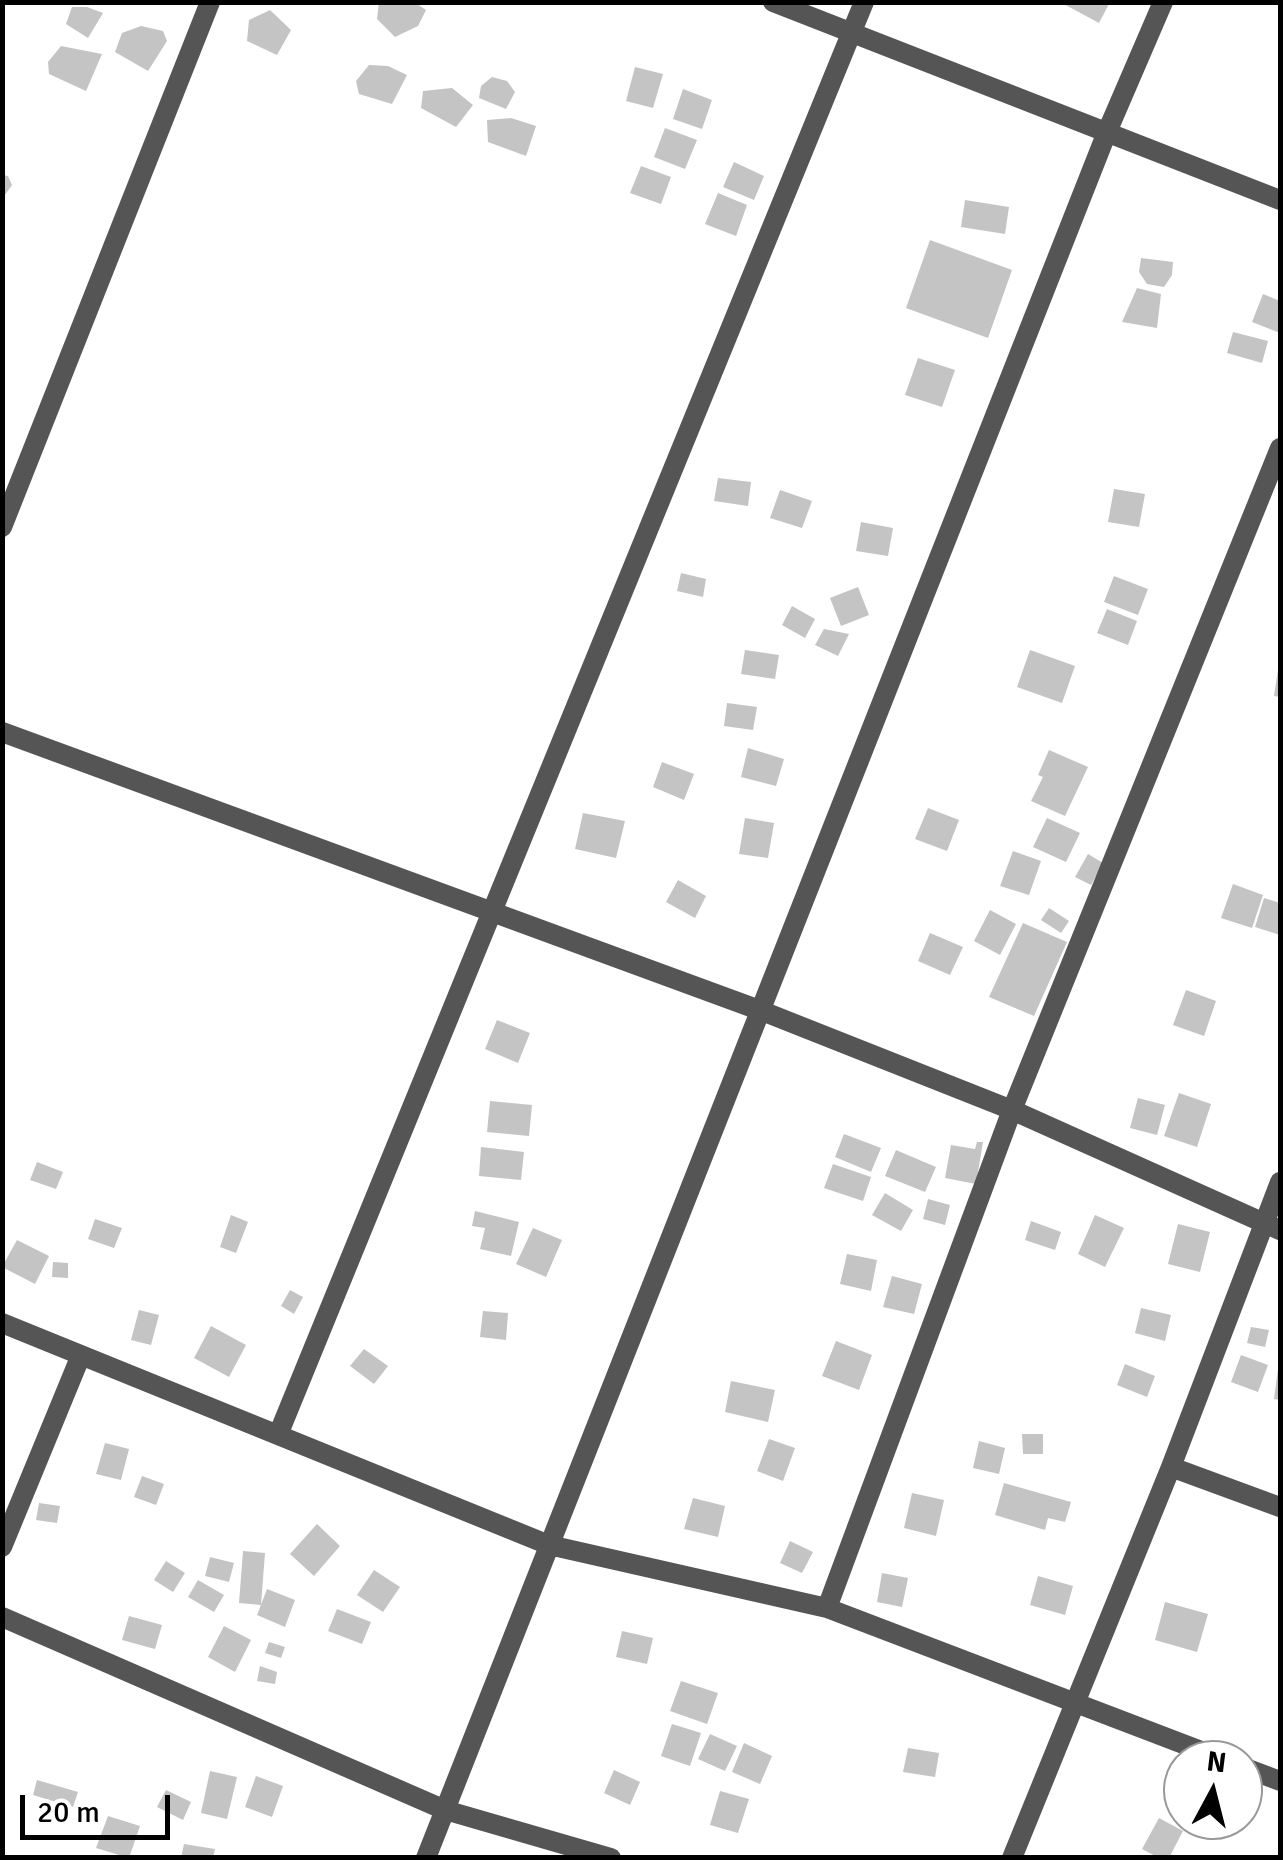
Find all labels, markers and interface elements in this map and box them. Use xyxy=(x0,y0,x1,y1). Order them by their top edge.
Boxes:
north arrow xyxy=(1163,1740,1263,1840)
text: N xyxy=(1205,1744,1228,1780)
scale bar xyxy=(25,1775,175,1837)
text: 20 m xyxy=(37,1794,100,1831)

